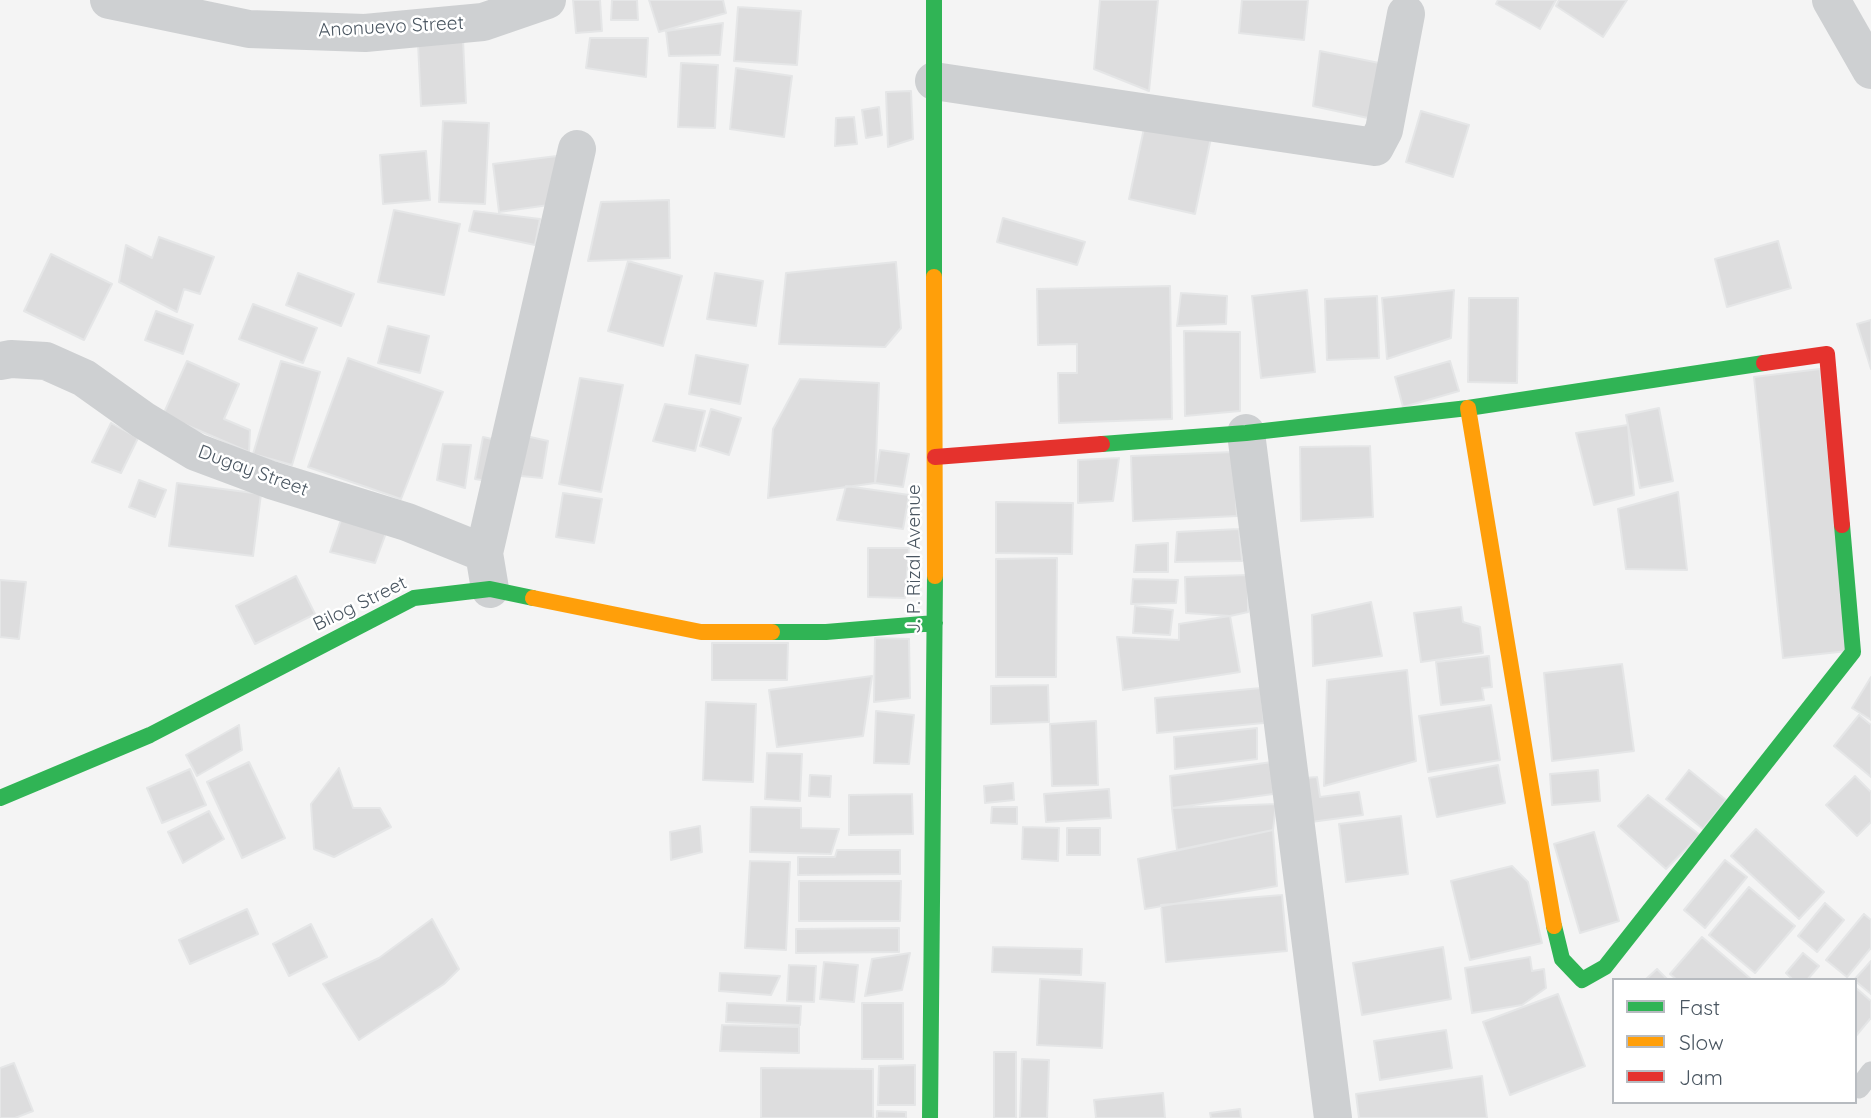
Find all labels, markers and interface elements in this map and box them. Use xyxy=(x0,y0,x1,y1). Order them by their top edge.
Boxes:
street label: Anonuevo Street xyxy=(318,12,464,42)
street label: Dugay Street xyxy=(195,441,311,501)
street label: J. P. Rizal Avenue xyxy=(903,484,925,634)
street label: Bilog Street xyxy=(310,572,410,636)
legend xyxy=(1612,978,1857,1104)
text: Fast xyxy=(1679,994,1720,1020)
text: Slow xyxy=(1679,1029,1724,1055)
text: Jam xyxy=(1679,1064,1723,1090)

